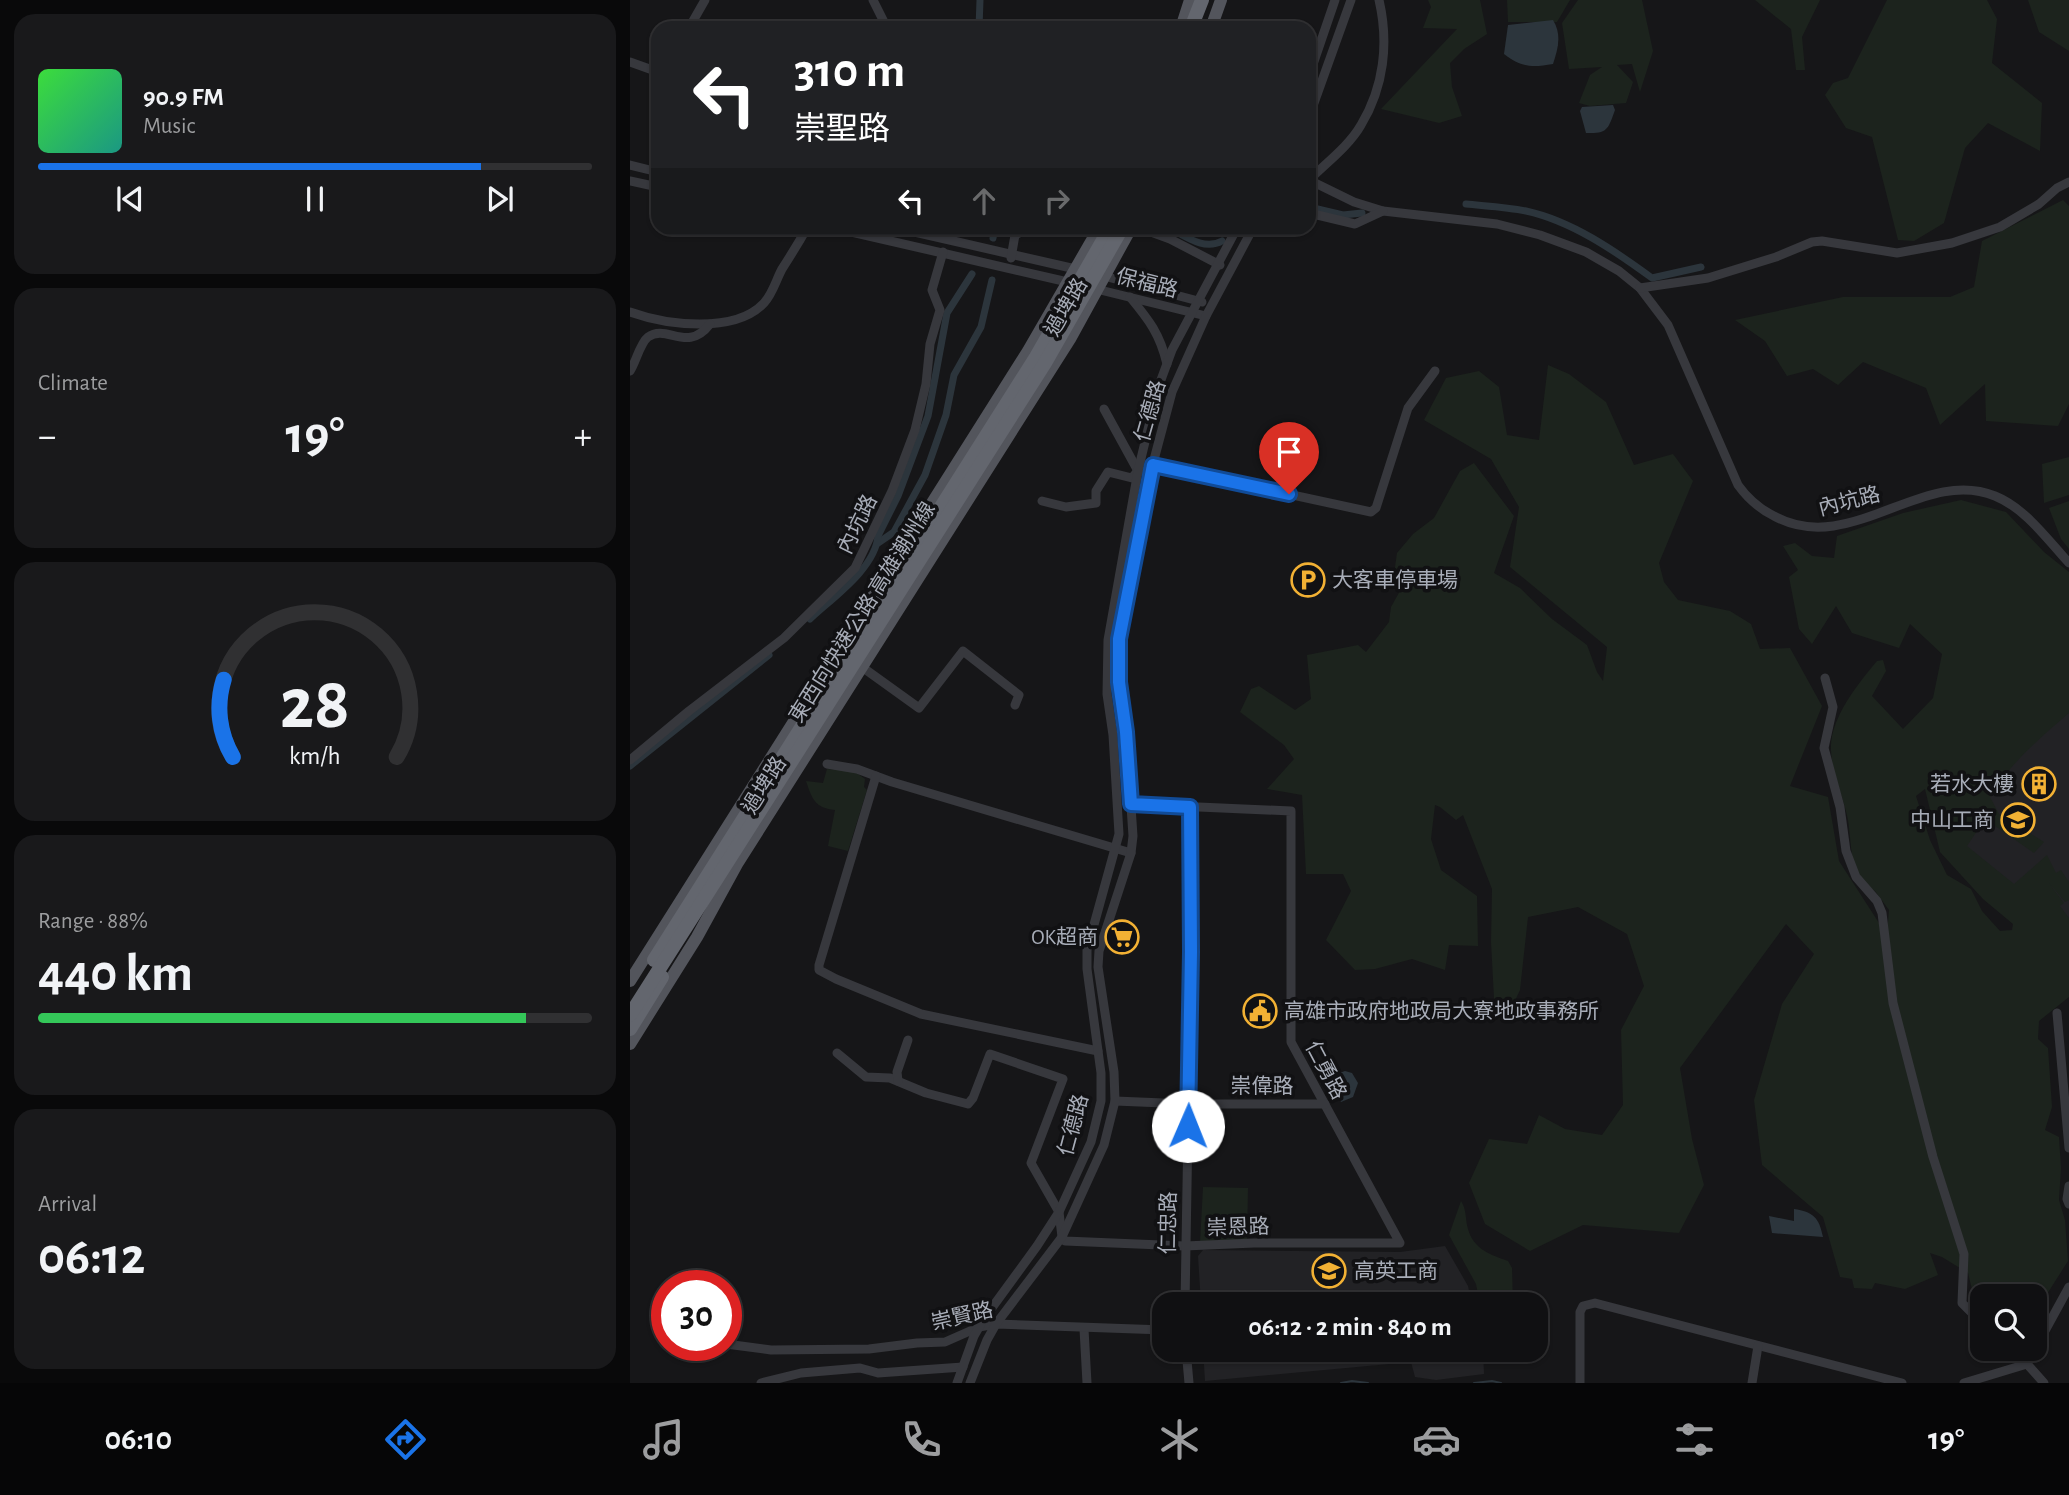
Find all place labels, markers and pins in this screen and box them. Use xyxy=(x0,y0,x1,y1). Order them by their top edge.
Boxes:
pin xyxy=(1259,422,1319,494)
parking icon: 大客車停車場 xyxy=(1289,561,1327,599)
place label: 大客車停車場 xyxy=(1332,568,1458,591)
building icon: 若水大樓 xyxy=(2020,765,2058,803)
place label: 若水大樓 xyxy=(1930,773,2014,795)
school or university icon: 中山工商 xyxy=(1999,801,2037,839)
place label: 中山工商 xyxy=(1910,809,1994,831)
supermarket icon: OK超商 xyxy=(1103,918,1141,956)
place label: OK超商 xyxy=(1031,926,1098,948)
public building icon: 高雄市政府地政局大寮地政事務所 xyxy=(1241,992,1279,1030)
place label: 高雄市政府地政局大寮地政事務所 xyxy=(1284,1000,1599,1022)
school or university icon: 高英工商 xyxy=(1310,1252,1348,1290)
place label: 高英工商 xyxy=(1354,1260,1438,1282)

